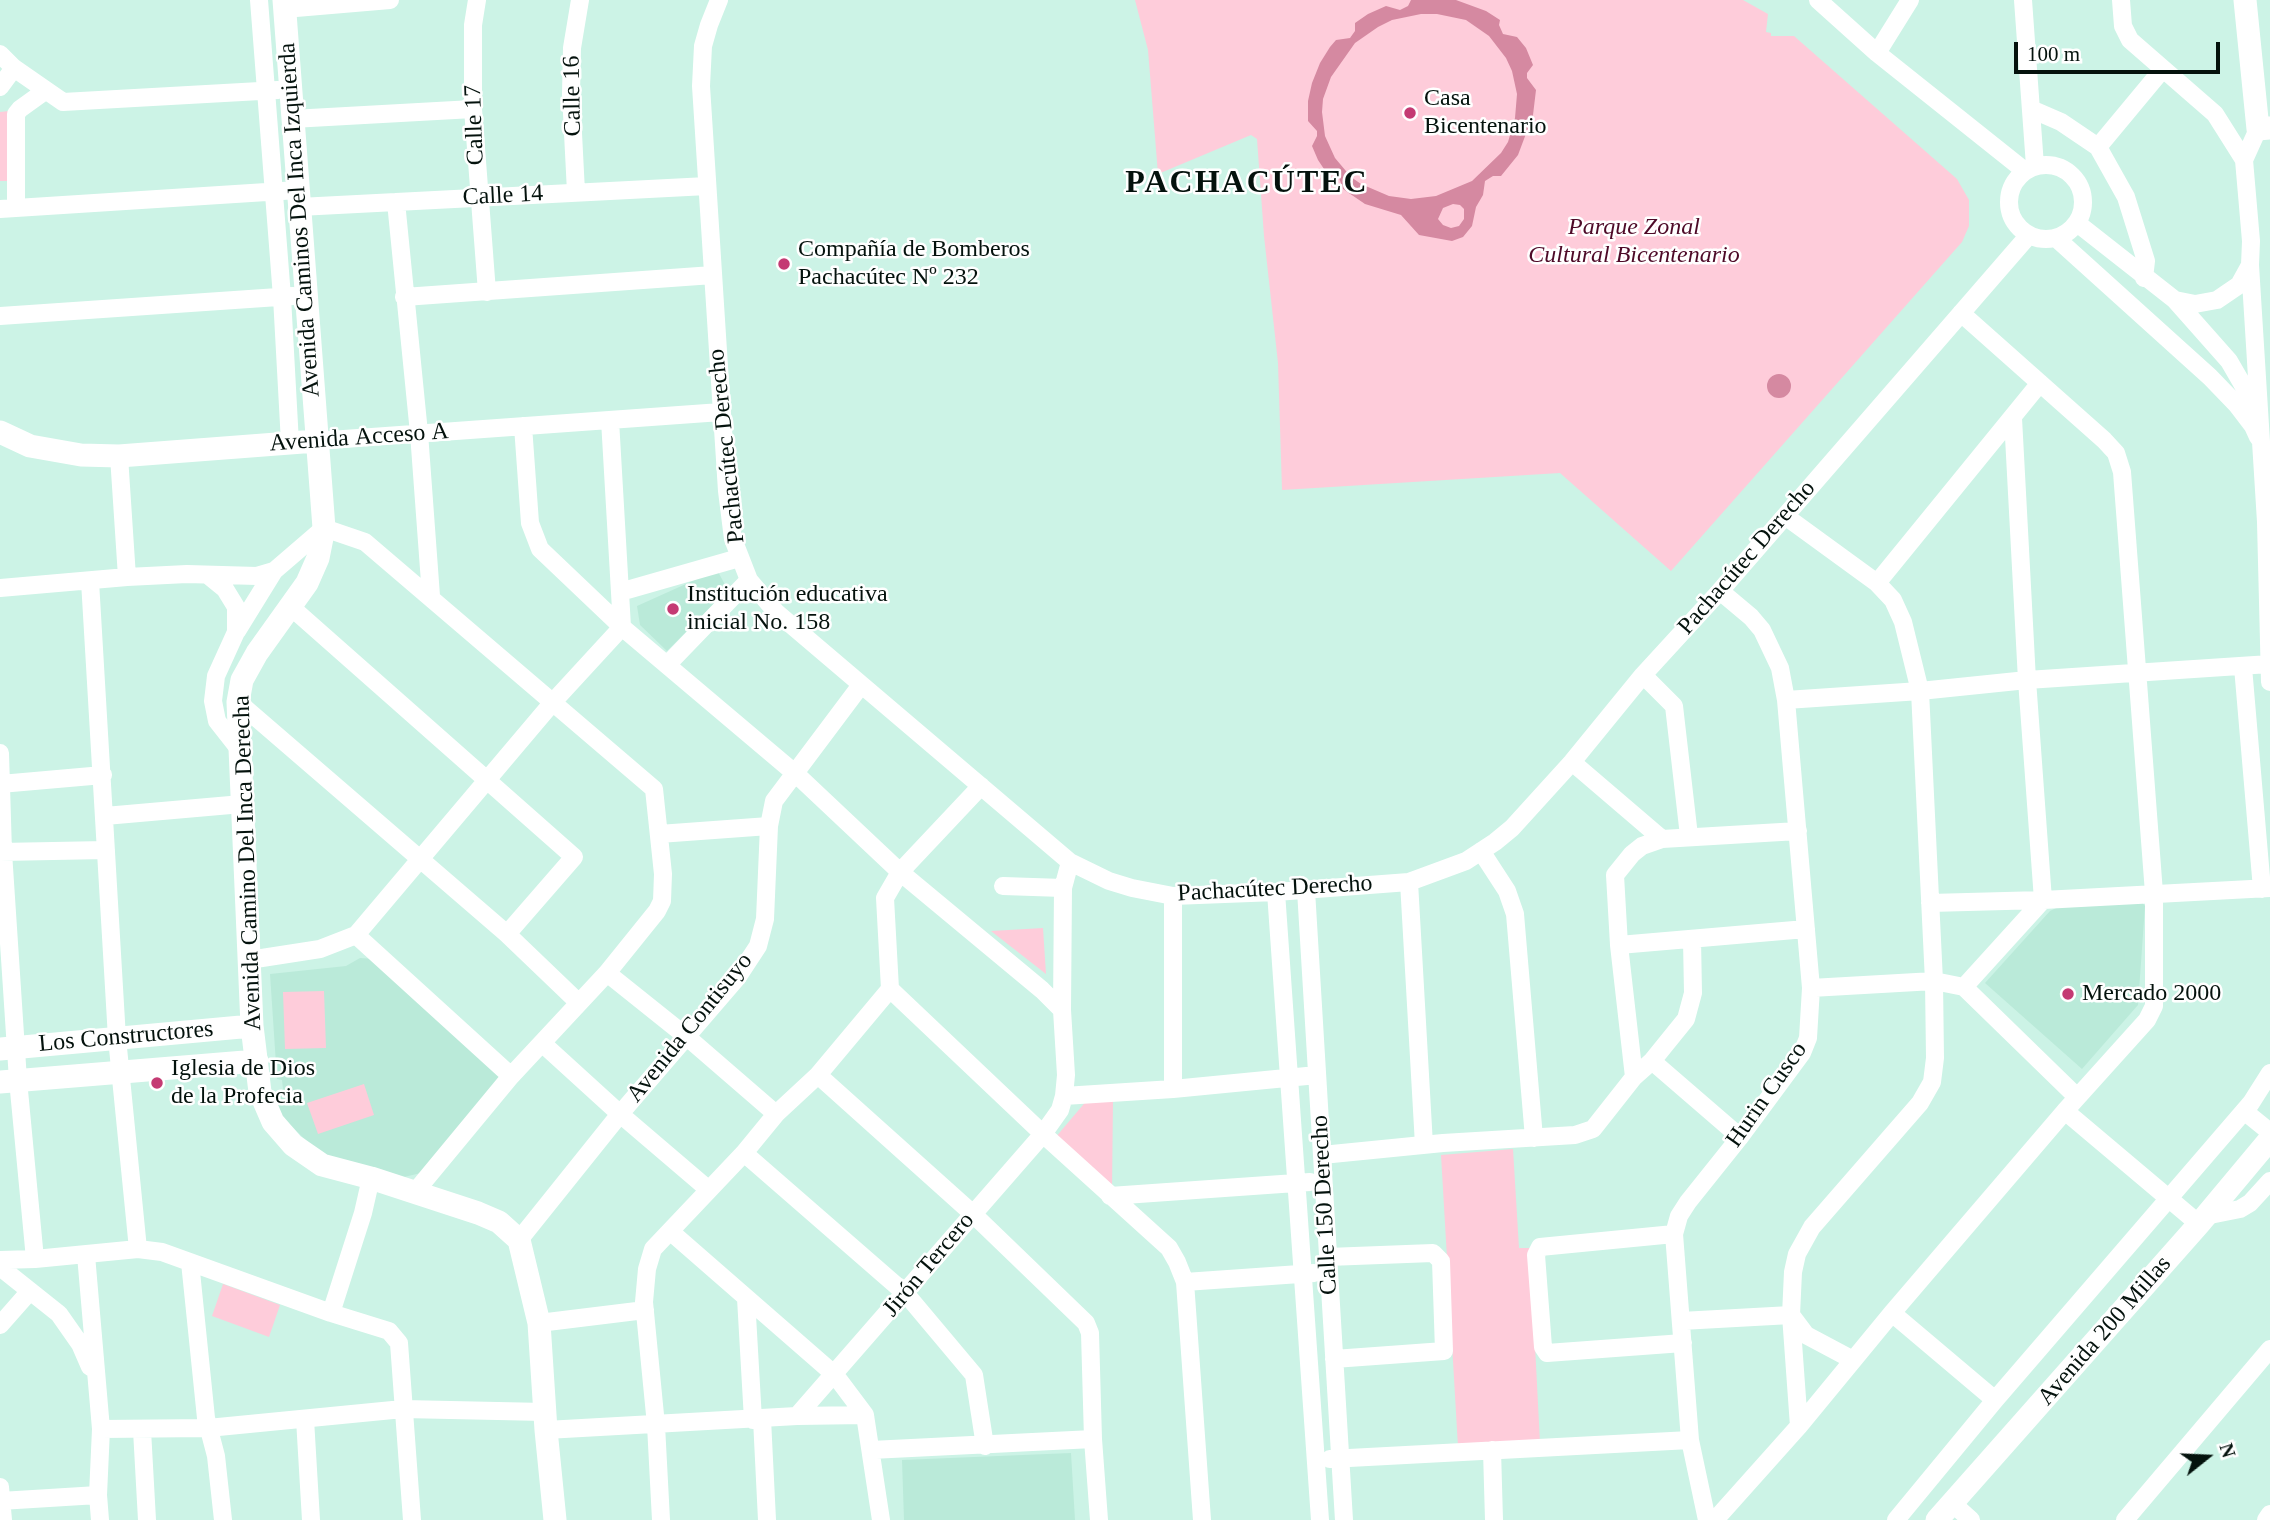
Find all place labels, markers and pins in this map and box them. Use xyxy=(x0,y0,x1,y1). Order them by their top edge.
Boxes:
place label: Casa Bicentenario xyxy=(1424,85,1547,141)
marker: Casa Bicentenario xyxy=(1402,105,1418,121)
place label: Compañía de Bomberos Pachacútec Nº 232 xyxy=(798,236,1030,292)
marker: Compañía de Bomberos Pachacútec Nº 232 xyxy=(776,256,792,272)
place label: Institución educativa inicial No. 158 xyxy=(687,581,888,637)
marker: Institución educativa inicial No. 158 xyxy=(665,601,681,617)
place label: Mercado 2000 xyxy=(2082,980,2221,1008)
marker: Mercado 2000 xyxy=(2060,986,2076,1002)
place label: Iglesia de Dios de la Profecia xyxy=(171,1055,315,1111)
marker: Iglesia de Dios de la Profecia xyxy=(149,1075,165,1091)

